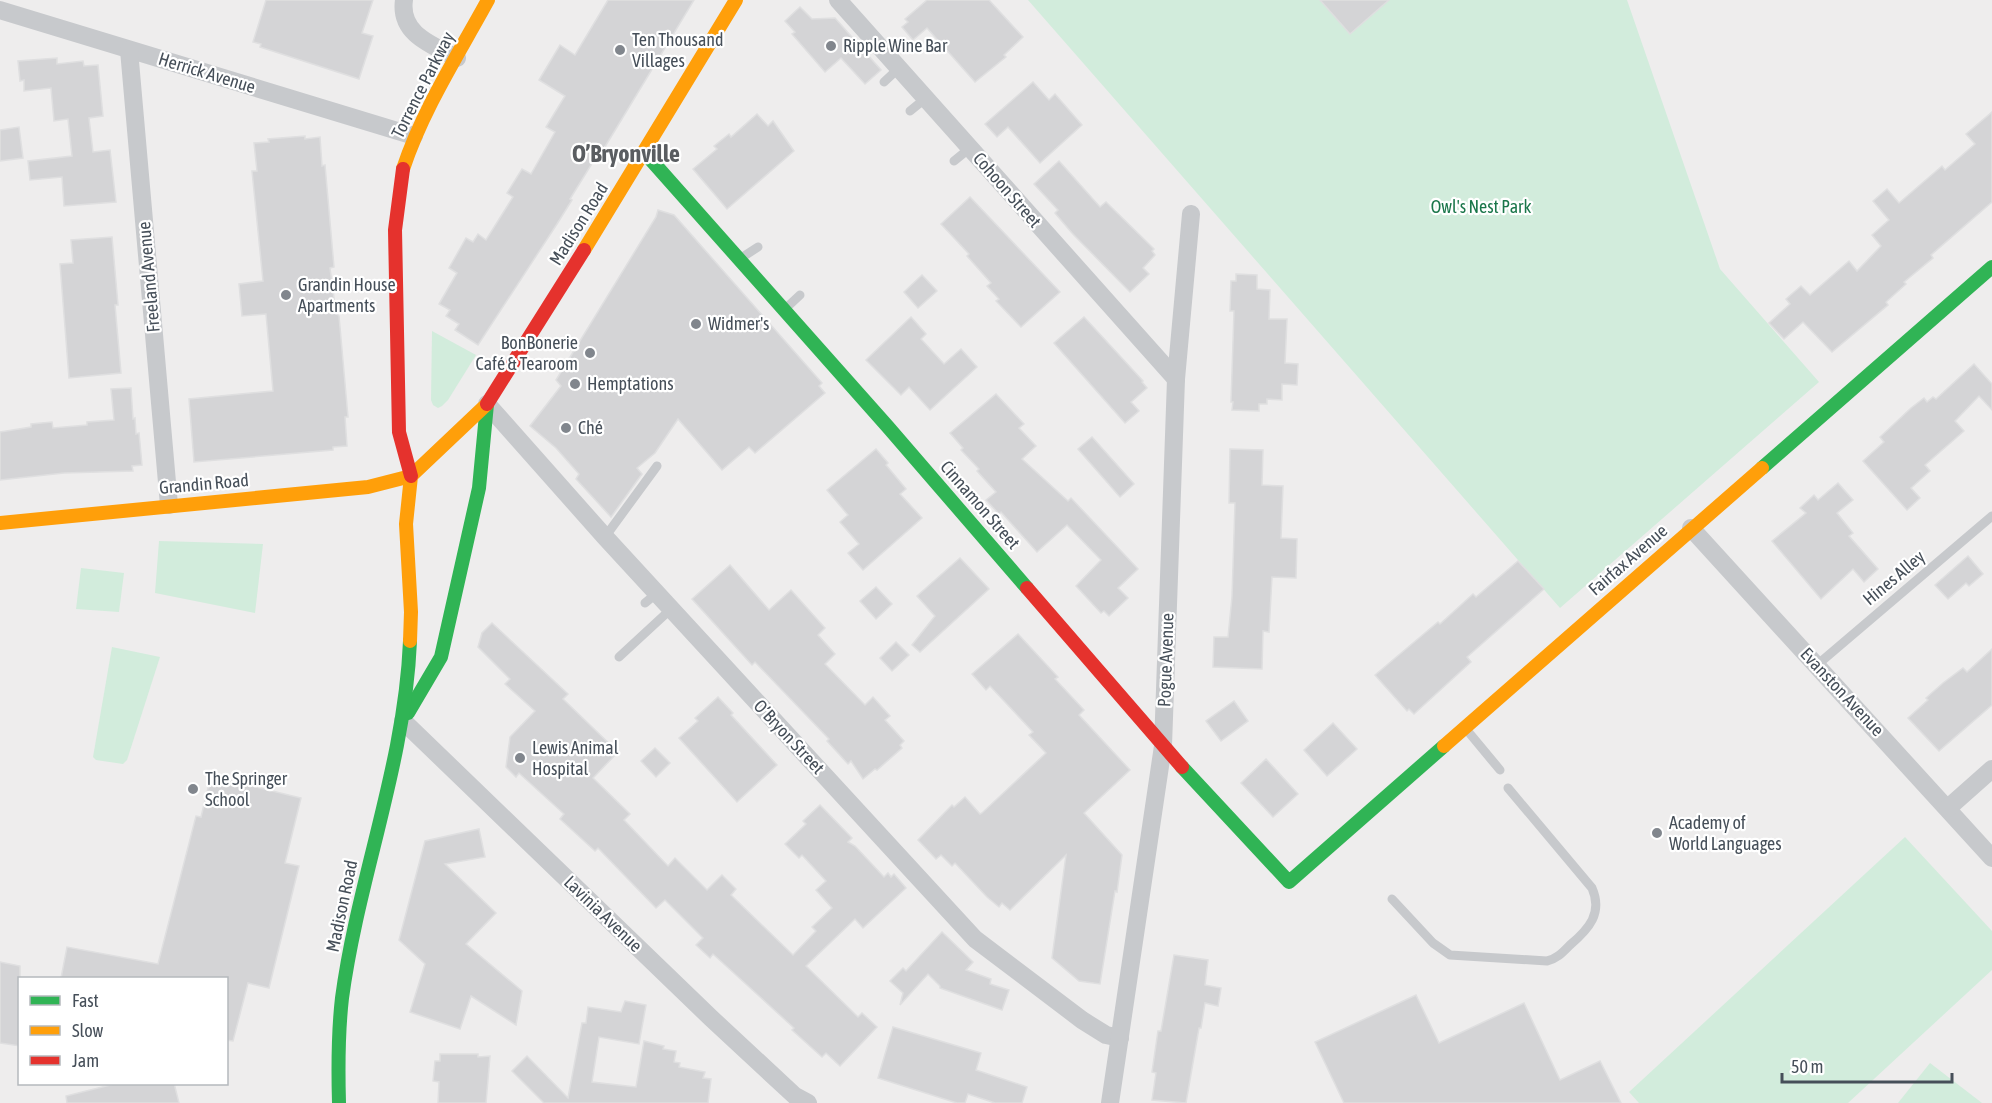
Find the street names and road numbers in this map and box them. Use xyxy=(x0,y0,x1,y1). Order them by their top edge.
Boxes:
street label: Torrence Parkway xyxy=(387,28,458,141)
street label: Herrick Avenue xyxy=(156,48,258,97)
street label: Cohoon Street xyxy=(969,148,1046,232)
street label: Madison Road xyxy=(545,179,612,269)
street label: Freeland Avenue xyxy=(133,221,164,333)
street label: Cinnamon Street xyxy=(936,456,1024,553)
street label: Grandin Road xyxy=(158,469,250,498)
street label: Fairfax Avenue xyxy=(1584,520,1671,600)
street label: Hines Alley xyxy=(1859,546,1929,609)
street label: Pogue Avenue xyxy=(1153,613,1178,707)
street label: Evanston Avenue xyxy=(1796,643,1889,740)
street label: O’Bryon Street xyxy=(750,695,829,778)
street label: Madison Road xyxy=(322,858,361,954)
street label: Lavinia Avenue xyxy=(560,871,647,956)

